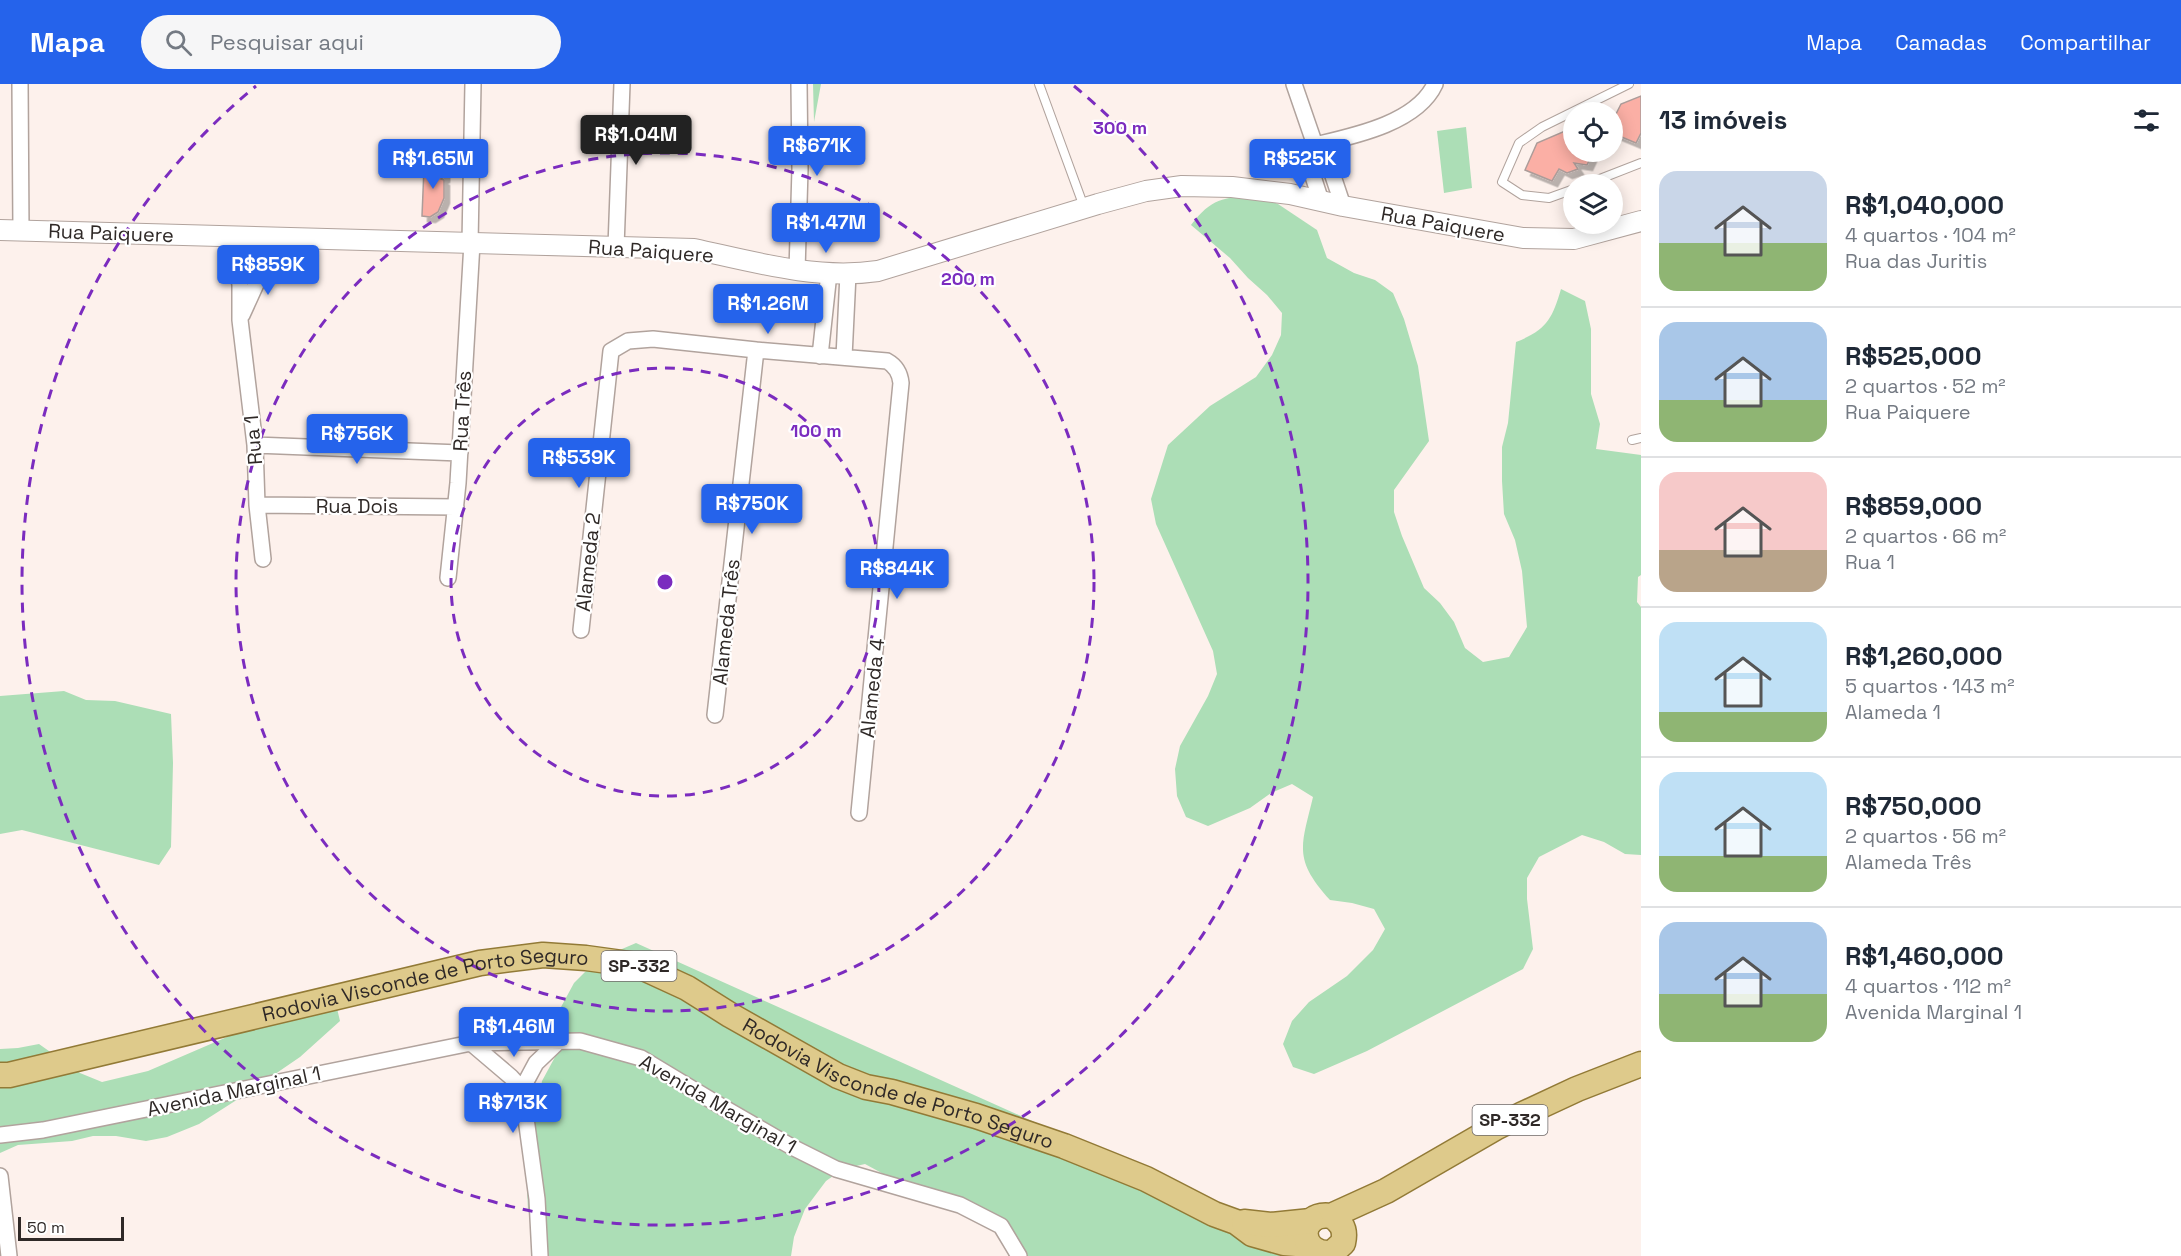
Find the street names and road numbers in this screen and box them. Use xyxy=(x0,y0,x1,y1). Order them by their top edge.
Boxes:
street label: Rua Paiquere xyxy=(1379,200,1507,248)
street label: Rua Paiquere xyxy=(48,218,174,248)
street label: Rua Paiquere xyxy=(587,234,715,268)
street label: Rua Três xyxy=(447,370,477,452)
street label: Rua 1 xyxy=(238,414,268,466)
street label: Rua Dois xyxy=(316,493,398,519)
street label: Alameda 2 xyxy=(570,511,606,613)
street label: Alameda Três xyxy=(706,558,746,686)
street label: Alameda 4 xyxy=(854,637,890,739)
street label: Rodovia Visconde de Porto Seguro xyxy=(259,942,590,1027)
road number: SP-332 xyxy=(602,951,676,981)
street label: Rodovia Visconde de Porto Seguro xyxy=(738,1012,1057,1155)
street label: Avenida Marginal 1 xyxy=(635,1048,801,1160)
street label: Avenida Marginal 1 xyxy=(145,1060,323,1122)
road number: SP-332 xyxy=(1472,1105,1547,1135)

